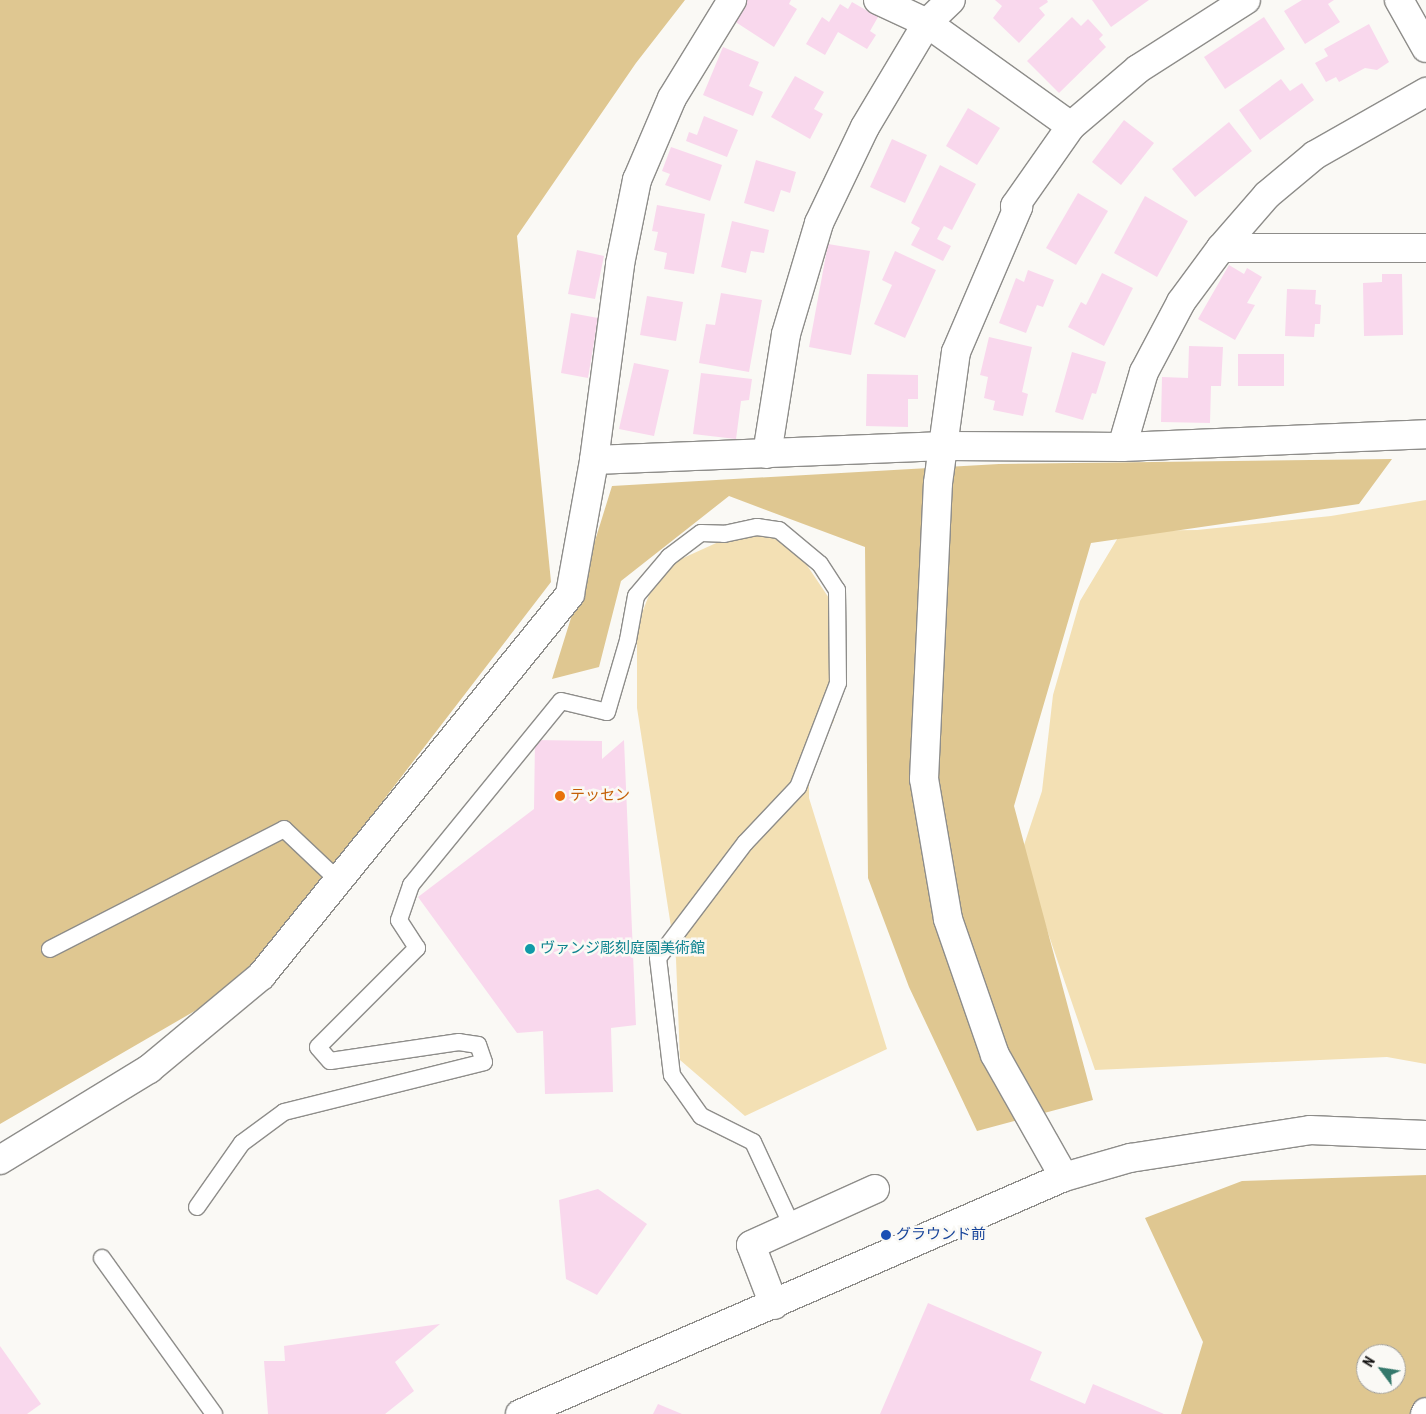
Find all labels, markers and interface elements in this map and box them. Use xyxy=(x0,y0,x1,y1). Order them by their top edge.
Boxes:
place label: テッセン xyxy=(570,787,630,805)
marker: テッセン xyxy=(554,790,566,802)
place label: ヴァンジ彫刻庭園美術館 xyxy=(540,940,705,958)
marker: ヴァンジ彫刻庭園美術館 xyxy=(524,943,536,955)
place label: グラウンド前 xyxy=(896,1226,986,1244)
marker: グラウンド前 xyxy=(880,1229,892,1241)
north arrow xyxy=(1356,1344,1406,1394)
text: N xyxy=(1360,1354,1378,1370)

